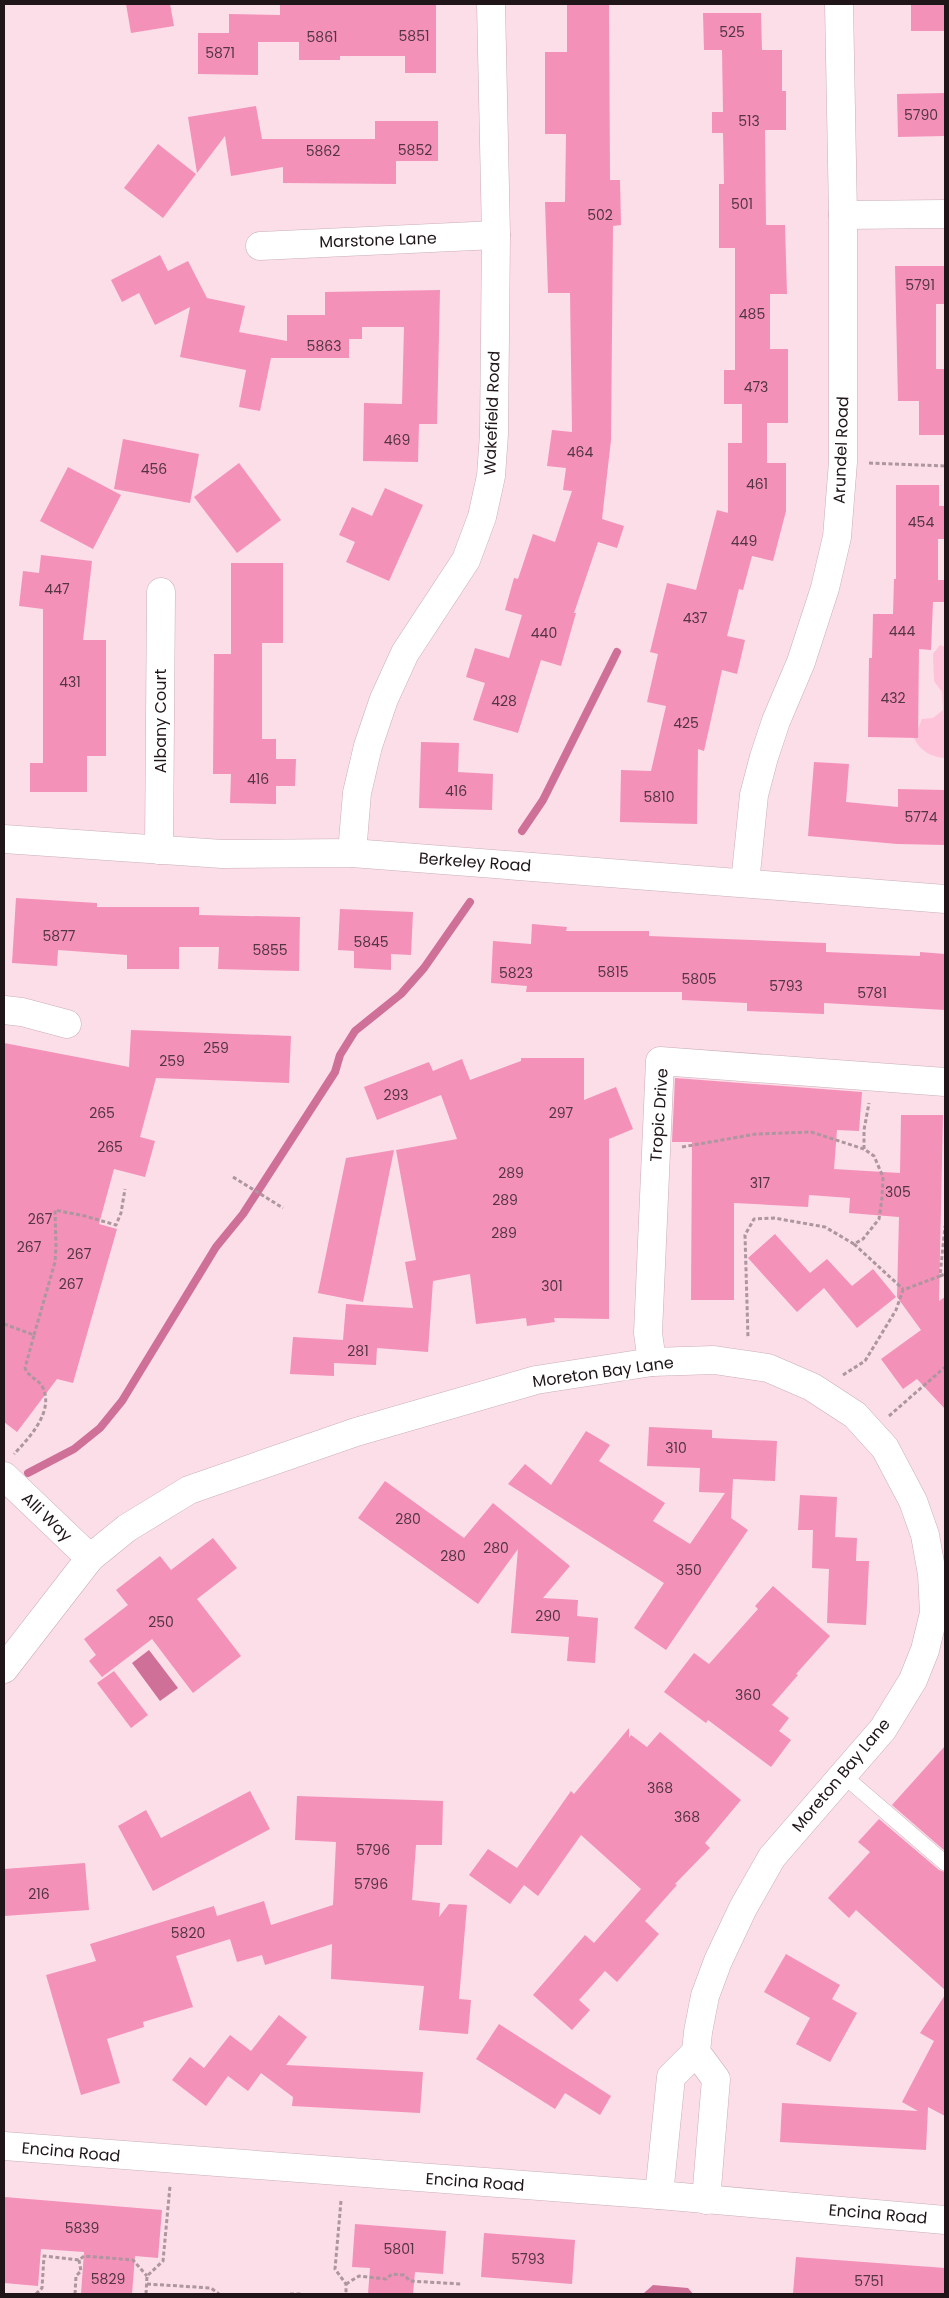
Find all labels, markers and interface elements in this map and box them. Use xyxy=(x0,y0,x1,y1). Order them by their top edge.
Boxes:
house number: 525 xyxy=(719,22,745,42)
house number: 5851 xyxy=(399,26,429,46)
house number: 5861 xyxy=(307,27,338,47)
house number: 5871 xyxy=(205,43,235,63)
house number: 5790 xyxy=(904,105,938,125)
house number: 513 xyxy=(738,111,760,131)
house number: 5852 xyxy=(398,140,432,160)
house number: 5862 xyxy=(306,141,340,161)
house number: 501 xyxy=(731,194,753,214)
house number: 502 xyxy=(587,205,613,225)
street label: Marstone Lane xyxy=(319,226,437,254)
house number: 5791 xyxy=(905,275,935,295)
house number: 485 xyxy=(739,304,765,324)
house number: 5863 xyxy=(307,336,341,356)
street label: Wakefield Road xyxy=(478,350,506,476)
house number: 473 xyxy=(744,377,768,397)
street label: Arundel Road xyxy=(828,396,854,504)
house number: 469 xyxy=(384,430,410,450)
house number: 464 xyxy=(567,442,593,462)
house number: 456 xyxy=(141,459,167,479)
house number: 461 xyxy=(746,474,768,494)
house number: 454 xyxy=(908,512,934,532)
house number: 449 xyxy=(731,531,757,551)
house number: 447 xyxy=(44,579,70,599)
house number: 437 xyxy=(683,608,708,628)
house number: 444 xyxy=(889,621,915,641)
house number: 440 xyxy=(531,623,557,643)
street label: Albany Court xyxy=(149,669,172,773)
house number: 431 xyxy=(59,672,81,692)
house number: 432 xyxy=(880,688,906,708)
house number: 428 xyxy=(491,691,517,711)
house number: 425 xyxy=(673,713,699,733)
house number: 416 xyxy=(247,769,269,789)
house number: 416 xyxy=(445,781,467,801)
house number: 5810 xyxy=(644,787,674,807)
house number: 5774 xyxy=(905,807,938,827)
street label: Berkeley Road xyxy=(418,847,532,877)
house number: 5877 xyxy=(43,926,76,946)
house number: 5845 xyxy=(353,932,389,952)
house number: 5855 xyxy=(252,940,288,960)
house number: 5815 xyxy=(598,962,628,982)
house number: 5823 xyxy=(499,963,533,983)
house number: 5805 xyxy=(681,969,717,989)
house number: 5793 xyxy=(769,976,803,996)
house number: 5781 xyxy=(857,983,887,1003)
house number: 259 xyxy=(203,1038,229,1058)
house number: 259 xyxy=(159,1051,185,1071)
street label: Tropic Drive xyxy=(644,1067,674,1163)
house number: 293 xyxy=(383,1085,409,1105)
house number: 265 xyxy=(89,1103,115,1123)
house number: 297 xyxy=(549,1103,574,1123)
house number: 265 xyxy=(97,1137,123,1157)
house number: 289 xyxy=(498,1163,524,1183)
house number: 317 xyxy=(750,1173,771,1193)
house number: 305 xyxy=(885,1182,911,1202)
house number: 289 xyxy=(492,1190,518,1210)
house number: 267 xyxy=(28,1209,53,1229)
house number: 289 xyxy=(491,1223,517,1243)
house number: 267 xyxy=(17,1237,42,1257)
house number: 267 xyxy=(67,1244,92,1264)
house number: 267 xyxy=(59,1274,84,1294)
house number: 301 xyxy=(541,1276,563,1296)
house number: 281 xyxy=(347,1341,369,1361)
street label: Moreton Bay Lane xyxy=(531,1351,675,1393)
house number: 310 xyxy=(665,1438,687,1458)
street label: Alli Way xyxy=(17,1487,77,1547)
house number: 280 xyxy=(395,1509,421,1529)
house number: 280 xyxy=(483,1538,509,1558)
house number: 280 xyxy=(440,1546,466,1566)
house number: 350 xyxy=(676,1560,702,1580)
house number: 290 xyxy=(535,1606,561,1626)
house number: 250 xyxy=(148,1612,174,1632)
house number: 360 xyxy=(735,1685,761,1705)
street label: Moreton Bay Lane xyxy=(786,1713,896,1837)
house number: 368 xyxy=(647,1778,673,1798)
house number: 368 xyxy=(674,1807,700,1827)
house number: 5796 xyxy=(356,1840,390,1860)
house number: 5796 xyxy=(354,1874,388,1894)
house number: 216 xyxy=(28,1884,50,1904)
house number: 5820 xyxy=(171,1923,205,1943)
street label: Encina Road xyxy=(21,2136,121,2168)
street label: Encina Road xyxy=(425,2167,525,2197)
street label: Encina Road xyxy=(828,2198,928,2230)
house number: 5839 xyxy=(65,2218,99,2238)
house number: 5801 xyxy=(384,2239,414,2259)
house number: 5793 xyxy=(511,2249,545,2269)
house number: 5829 xyxy=(91,2269,125,2289)
house number: 5751 xyxy=(854,2271,884,2291)

